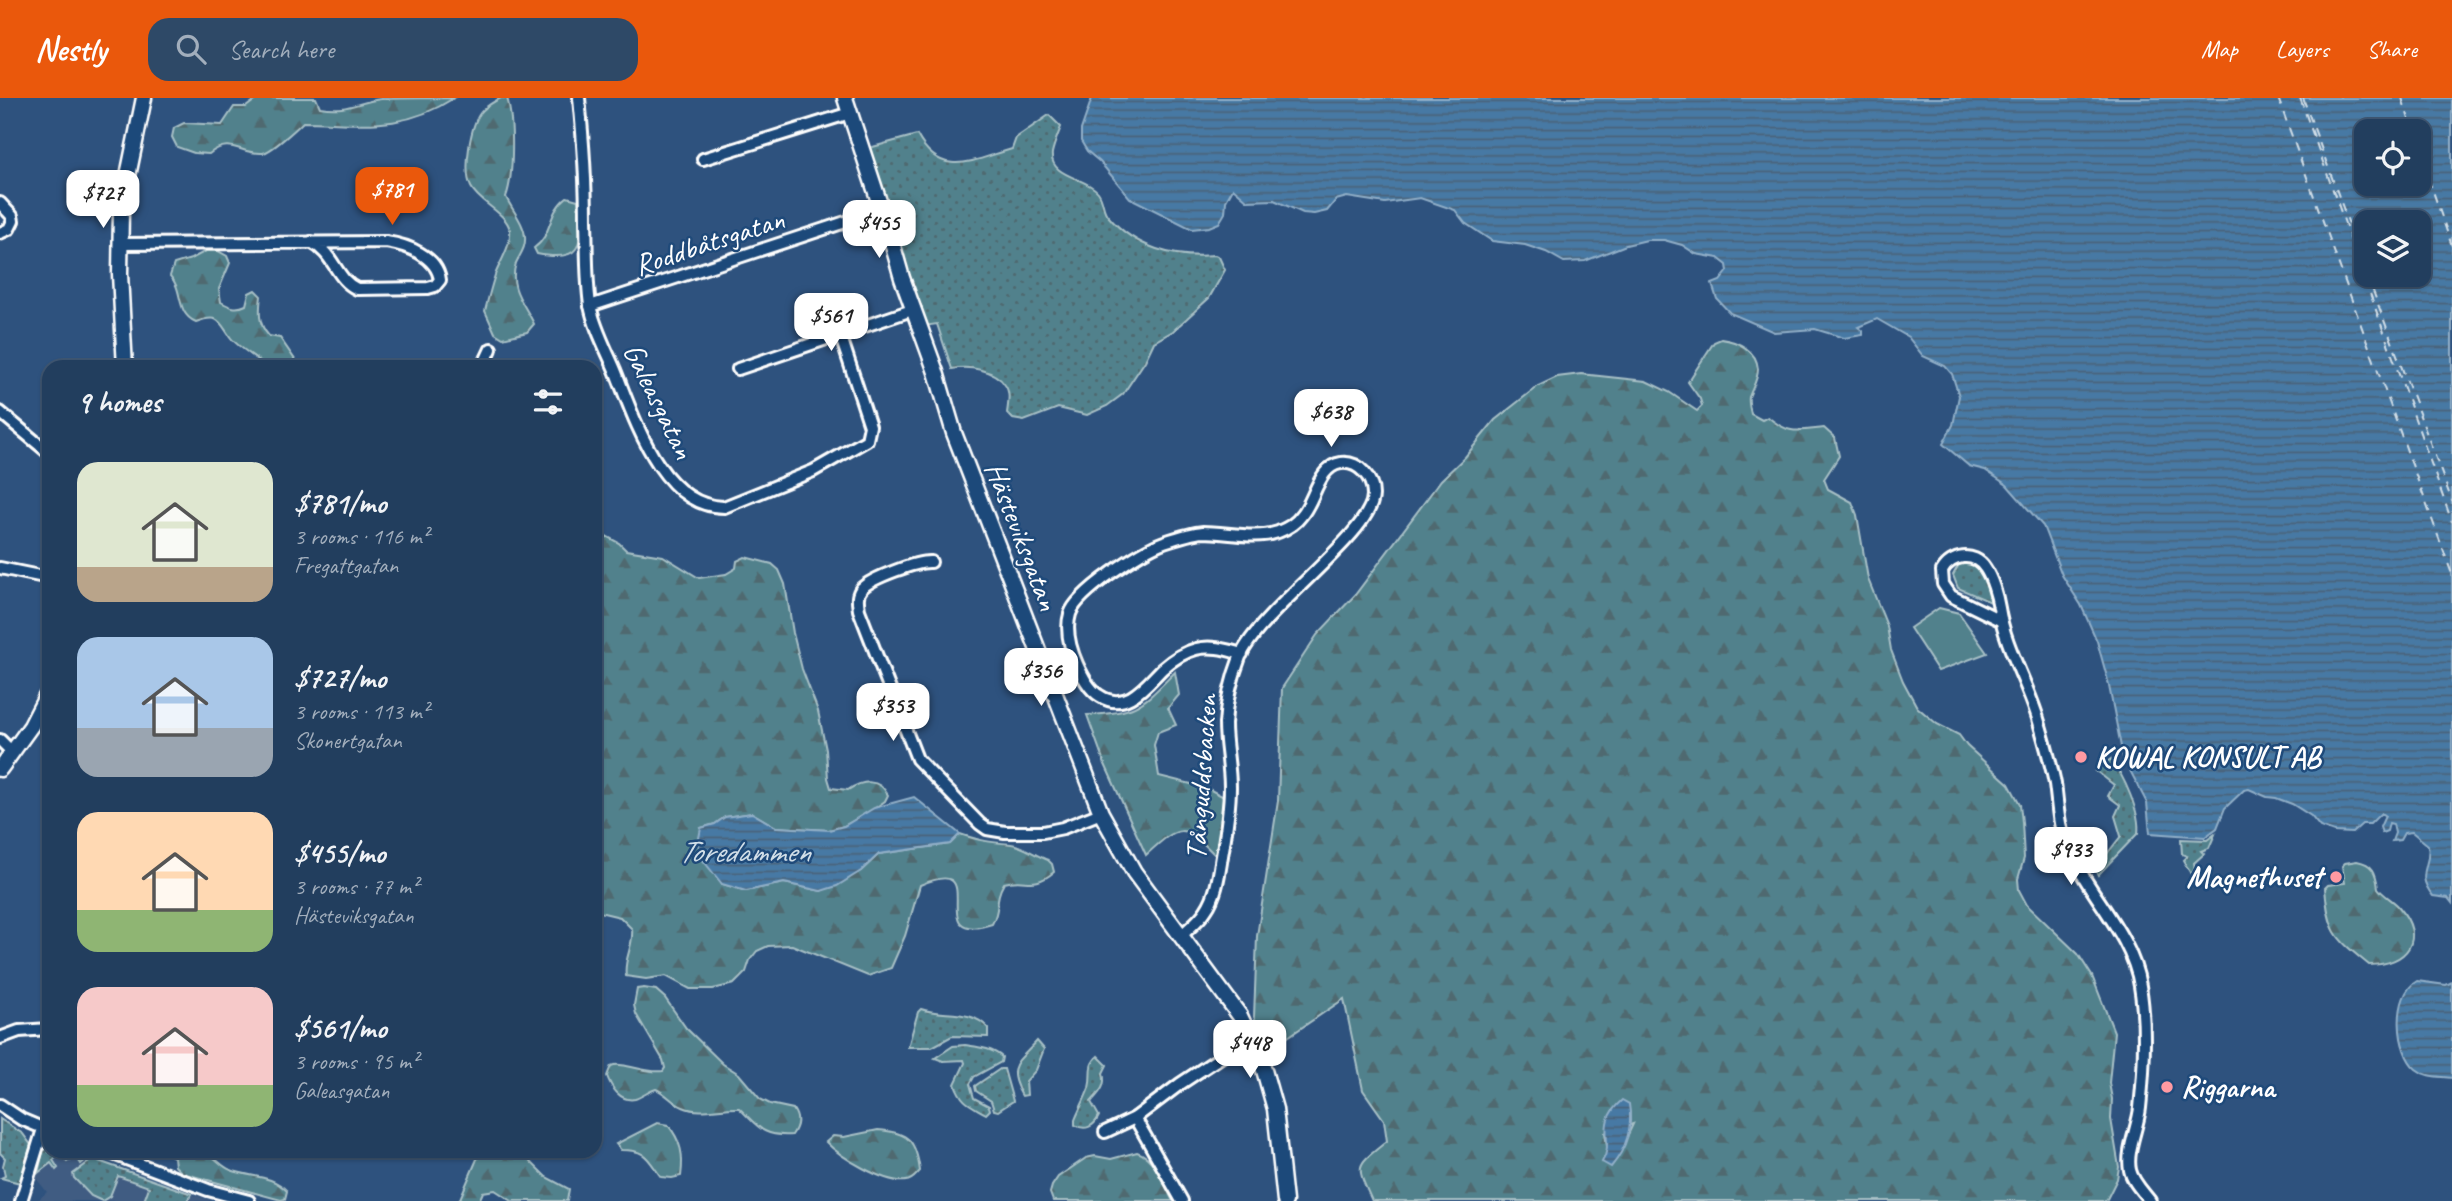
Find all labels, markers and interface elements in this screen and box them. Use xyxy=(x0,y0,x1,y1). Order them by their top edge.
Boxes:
search box xyxy=(148,18,638,81)
text: Nestly xyxy=(35,28,106,70)
icon: search xyxy=(172,30,210,68)
text: Search here xyxy=(228,33,334,66)
text: Map xyxy=(2201,34,2238,64)
text: Layers xyxy=(2276,34,2329,64)
text: Share xyxy=(2367,34,2417,64)
map controls xyxy=(2354,119,2431,287)
button: locate xyxy=(2354,119,2431,196)
pin: $781 xyxy=(351,167,433,227)
pin: $727 xyxy=(62,170,144,230)
text: $781 xyxy=(371,175,413,204)
text: $727 xyxy=(82,178,124,207)
street label: Roddbåtsgatan xyxy=(629,200,789,284)
pin: $455 xyxy=(838,200,920,260)
text: $455 xyxy=(859,208,899,237)
button: layers xyxy=(2354,210,2431,287)
pin: $561 xyxy=(790,294,872,353)
text: $561 xyxy=(810,301,852,330)
street label: Galeasgatan xyxy=(615,337,704,466)
text: 9 homes xyxy=(77,383,161,421)
icon: filters xyxy=(529,383,567,421)
pin: $638 xyxy=(1290,390,1372,449)
text: $638 xyxy=(1310,397,1352,426)
street label: Hästeviksgatan xyxy=(976,456,1068,616)
text: $781/mo xyxy=(294,484,386,522)
icon: home xyxy=(133,490,217,574)
text: 3 rooms · 116 m² xyxy=(294,522,429,551)
text: Fregattgatan xyxy=(294,551,398,580)
pin: $356 xyxy=(1000,648,1082,708)
text: $356 xyxy=(1020,656,1062,685)
text: $727/mo xyxy=(294,659,386,697)
icon: home xyxy=(133,665,217,749)
pin: $353 xyxy=(852,684,934,743)
text: $353 xyxy=(872,691,914,720)
street label: Tånguddsbacken xyxy=(1176,691,1226,861)
text: 3 rooms · 113 m² xyxy=(294,697,429,726)
text: Skonertgatan xyxy=(294,726,401,755)
place label: KOWAL KONSULT AB xyxy=(2095,738,2324,776)
marker: KOWAL KONSULT AB xyxy=(2073,749,2089,765)
pin: $933 xyxy=(2030,828,2112,887)
water label: Toredammen xyxy=(678,831,812,872)
text: $455/mo xyxy=(294,834,385,872)
text: $933 xyxy=(2050,835,2092,864)
icon: home xyxy=(133,840,217,924)
place label: Magnethuset xyxy=(2186,858,2327,896)
marker: Magnethuset xyxy=(2328,869,2344,885)
text: 3 rooms · 77 m² xyxy=(294,872,418,901)
text: Hästeviksgatan xyxy=(294,901,414,930)
text: $561/mo xyxy=(294,1009,387,1047)
icon: home xyxy=(133,1015,217,1099)
pin: $448 xyxy=(1209,1020,1291,1080)
text: $448 xyxy=(1229,1028,1271,1057)
text: 3 rooms · 95 m² xyxy=(294,1047,418,1076)
place label: Riggarna xyxy=(2181,1068,2277,1106)
text: Galeasgatan xyxy=(294,1076,389,1105)
marker: Riggarna xyxy=(2159,1079,2175,1095)

